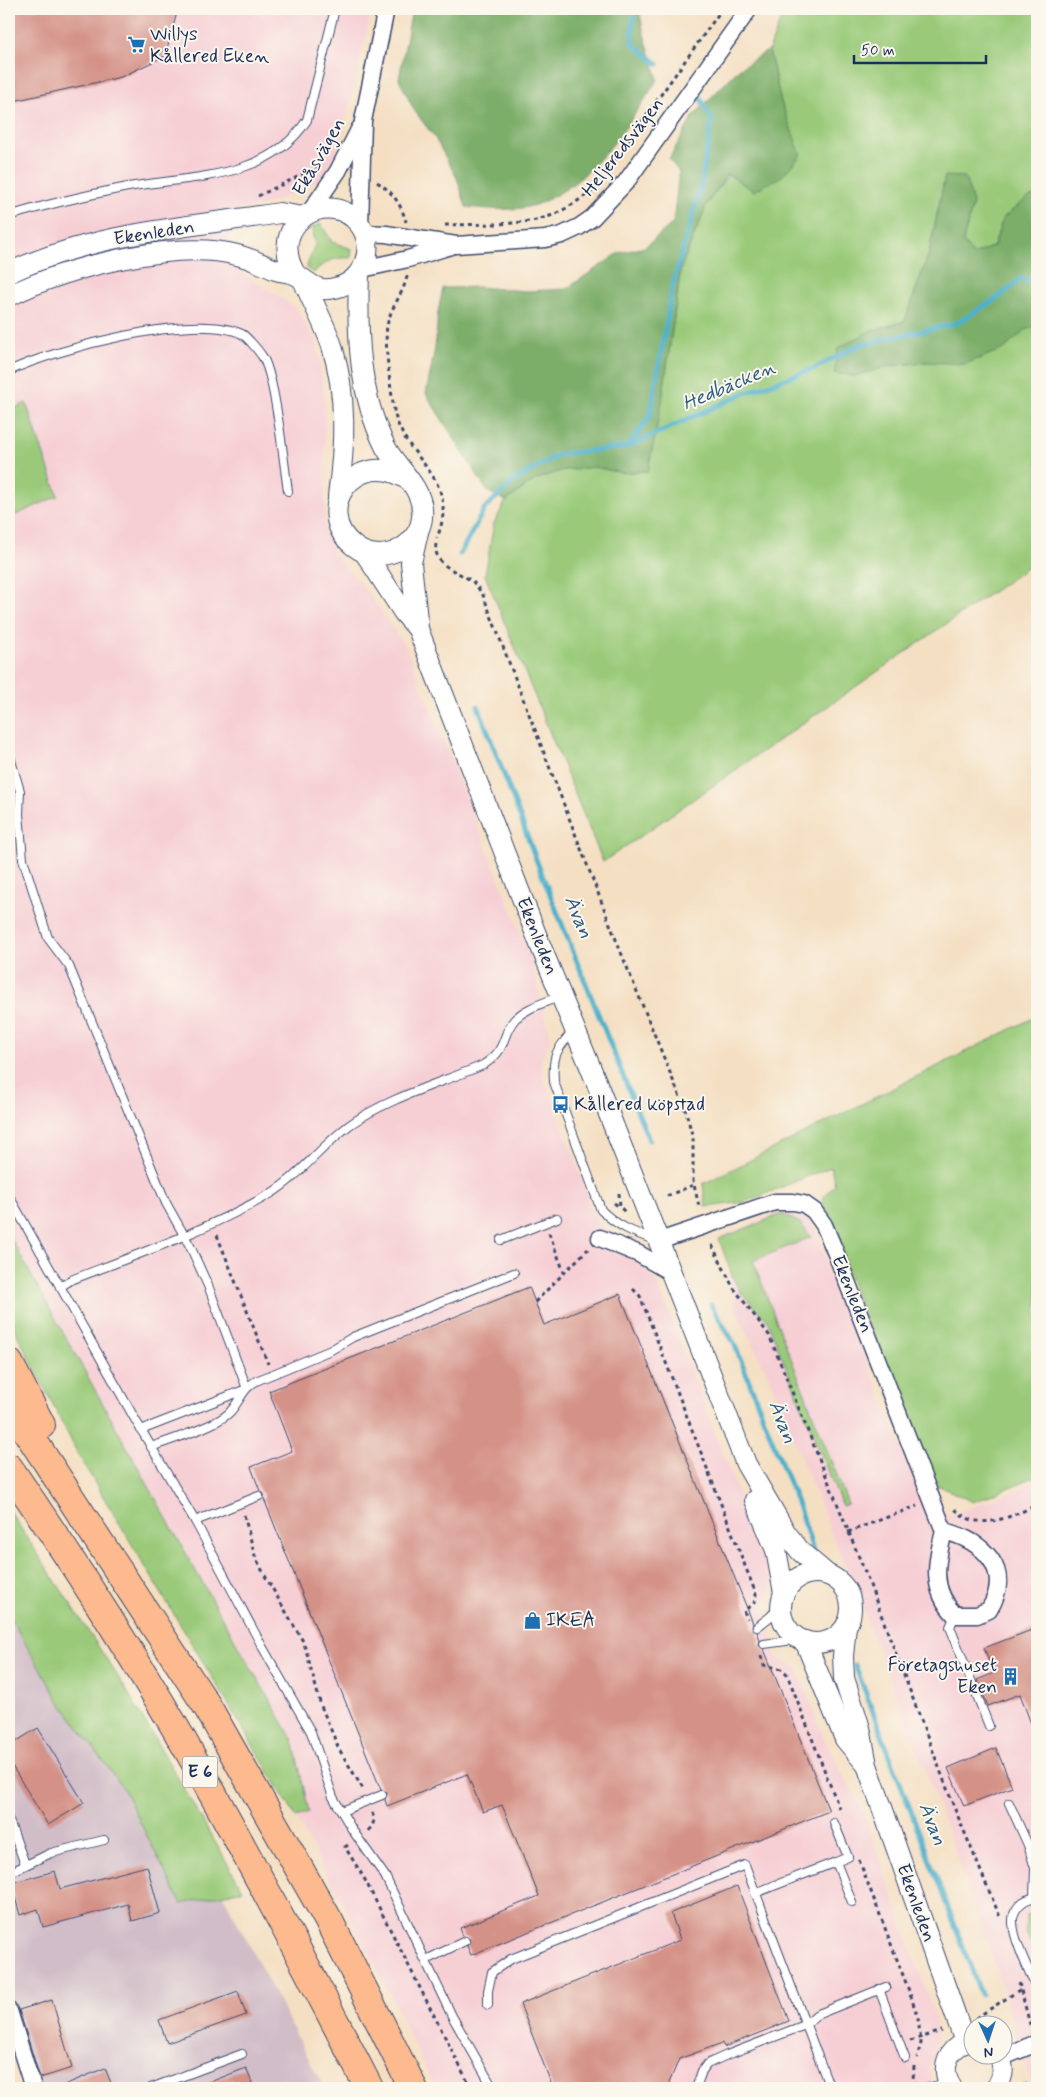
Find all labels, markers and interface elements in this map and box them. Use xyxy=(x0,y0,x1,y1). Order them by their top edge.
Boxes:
place label: Willys Kållered Eken xyxy=(150,22,269,69)
scale bar xyxy=(854,32,986,64)
supermarket icon: Willys Kållered Eken xyxy=(126,35,146,55)
text: 50 m xyxy=(861,41,895,61)
street label: Heljeredsvägen xyxy=(576,92,670,202)
street label: Ekåsvägen xyxy=(287,113,352,201)
street label: Ekenleden xyxy=(112,214,196,252)
water label: Hedbäcken xyxy=(678,354,780,418)
water label: Ävan xyxy=(557,892,599,942)
street label: Ekenleden xyxy=(510,894,564,978)
place label: Kållered köpstad xyxy=(574,1092,705,1117)
bus stop icon: Kållered köpstad xyxy=(550,1094,570,1114)
street label: Ekenleden xyxy=(825,1252,879,1336)
water label: Ävan xyxy=(762,1397,802,1447)
place label: IKEA xyxy=(546,1608,595,1633)
shop icon: IKEA xyxy=(522,1610,542,1630)
place label: Företagshuset Eken xyxy=(888,1653,997,1700)
building icon: Företagshuset Eken xyxy=(1001,1666,1021,1686)
road number: E 6 xyxy=(182,1756,218,1788)
water label: Ävan xyxy=(912,1799,952,1849)
street label: Ekenleden xyxy=(890,1860,942,1946)
north arrow xyxy=(964,2014,1014,2064)
text: N xyxy=(983,2043,994,2061)

